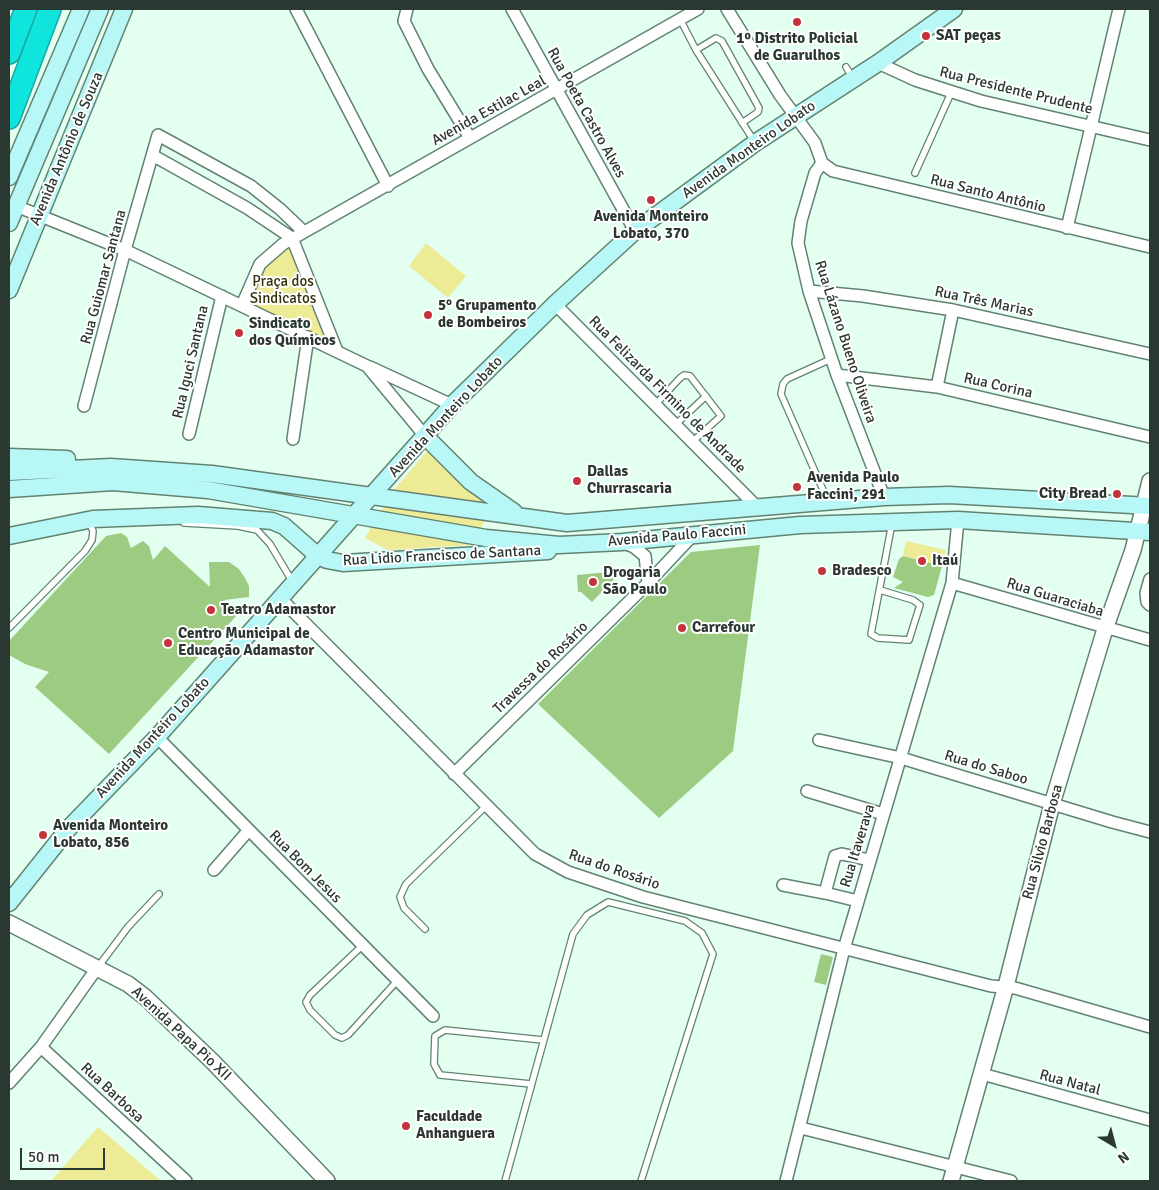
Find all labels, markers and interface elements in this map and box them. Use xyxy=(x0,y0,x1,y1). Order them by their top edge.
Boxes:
marker: 1º Distrito Policial de Guarulhos xyxy=(791,16,803,28)
place label: SAT peças xyxy=(936,27,1001,45)
place label: 1º Distrito Policial de Guarulhos xyxy=(736,30,858,65)
marker: SAT peças xyxy=(920,30,932,42)
street label: Rua Poeta Castro Alves xyxy=(543,45,629,181)
street label: Rua Presidente Prudente xyxy=(938,63,1094,119)
street label: Avenida Antônio de Souza xyxy=(26,69,108,229)
street label: Avenida Estilac Leal xyxy=(429,72,549,150)
street label: Avenida Monteiro Lobato xyxy=(679,97,819,203)
street label: Rua Santo Antônio xyxy=(928,171,1048,217)
marker: Avenida Monteiro Lobato, 370 xyxy=(645,194,657,206)
street label: Rua Guiomar Santana xyxy=(77,208,131,346)
place label: Avenida Monteiro Lobato, 370 xyxy=(593,208,709,243)
street label: Rua Lázano Bueno Oliveira xyxy=(810,258,880,426)
park label: Praça dos Sindicatos xyxy=(250,273,316,308)
street label: Rua Três Marias xyxy=(933,283,1035,321)
place label: 5° Grupamento de Bombeiros xyxy=(438,297,536,332)
street label: Rua Iguci Santana xyxy=(169,304,213,420)
marker: 5° Grupamento de Bombeiros xyxy=(422,309,434,321)
street label: Rua Felizarda Firmino de Andrade xyxy=(585,313,749,477)
place label: Sindicato dos Químicos xyxy=(249,315,336,350)
marker: Sindicato dos Químicos xyxy=(233,327,245,339)
street label: Avenida Monteiro Lobato xyxy=(385,353,507,481)
street label: Rua Corina xyxy=(962,369,1034,403)
place label: Dallas Churrascaria xyxy=(587,463,672,498)
place label: Avenida Paulo Faccini, 291 xyxy=(807,469,899,504)
marker: Dallas Churrascaria xyxy=(571,475,583,487)
marker: Avenida Paulo Faccini, 291 xyxy=(791,481,803,493)
place label: City Bread xyxy=(1039,485,1107,503)
marker: City Bread xyxy=(1111,488,1123,500)
street label: Avenida Paulo Faccini xyxy=(607,521,747,551)
street label: Rua Lidio Francisco de Santana xyxy=(342,542,542,570)
place label: Itaú xyxy=(932,552,958,570)
marker: Itaú xyxy=(916,555,928,567)
place label: Bradesco xyxy=(832,562,892,580)
place label: Drogaria São Paulo xyxy=(603,564,667,599)
marker: Bradesco xyxy=(816,565,828,577)
street label: Rua Guaraciaba xyxy=(1004,575,1106,621)
marker: Drogaria São Paulo xyxy=(587,576,599,588)
place label: Teatro Adamastor xyxy=(221,601,336,619)
marker: Teatro Adamastor xyxy=(205,604,217,616)
street label: Travessa do Rosário xyxy=(490,618,592,718)
place label: Carrefour xyxy=(692,619,755,637)
marker: Carrefour xyxy=(676,622,688,634)
place label: Centro Municipal de Educação Adamastor xyxy=(178,625,314,660)
marker: Centro Municipal de Educação Adamastor xyxy=(162,637,174,649)
street label: Avenida Monteiro Lobato xyxy=(92,674,214,802)
street label: Rua do Saboo xyxy=(942,747,1030,789)
street label: Rua Silvio Barbosa xyxy=(1019,783,1067,901)
street label: Rua Itaverava xyxy=(837,802,879,890)
place label: Avenida Monteiro Lobato, 856 xyxy=(53,817,168,852)
street label: Rua Bom Jesus xyxy=(265,827,345,907)
marker: Avenida Monteiro Lobato, 856 xyxy=(37,829,49,841)
street label: Rua do Rosário xyxy=(566,846,662,894)
street label: Avenida Papa Pio XII xyxy=(127,983,235,1085)
street label: Rua Barbosa xyxy=(77,1059,147,1127)
street label: Rua Natal xyxy=(1037,1066,1103,1100)
place label: Faculdade Anhanguera xyxy=(416,1108,495,1143)
marker: Faculdade Anhanguera xyxy=(400,1120,412,1132)
north arrow xyxy=(1089,1120,1139,1170)
scale bar xyxy=(22,1138,108,1170)
text: 50 m xyxy=(28,1148,59,1166)
text: N xyxy=(1114,1148,1132,1167)

